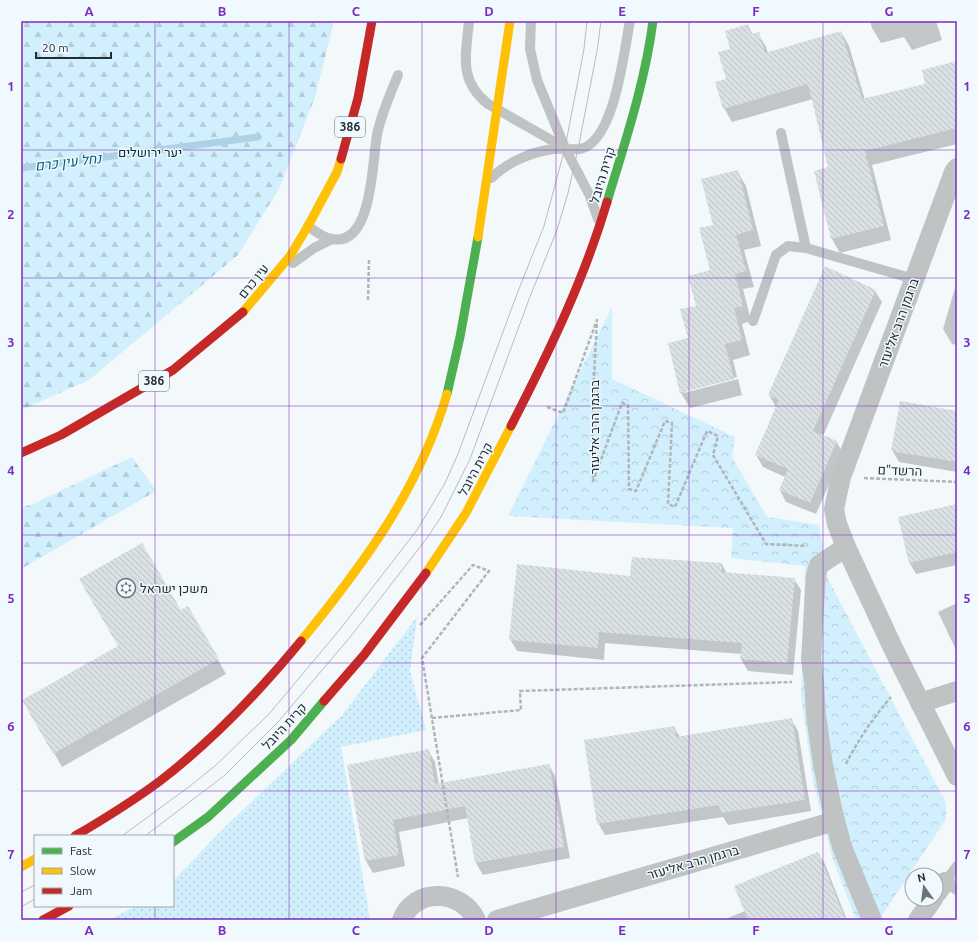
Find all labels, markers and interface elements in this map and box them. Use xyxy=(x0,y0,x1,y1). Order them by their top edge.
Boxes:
text: A xyxy=(84,4,94,18)
text: B xyxy=(218,4,227,18)
text: C xyxy=(352,4,361,18)
text: D xyxy=(484,4,494,18)
text: E xyxy=(618,4,626,18)
text: F xyxy=(752,4,760,18)
text: G xyxy=(885,4,894,18)
scale bar xyxy=(36,34,111,60)
text: 20 m xyxy=(42,41,69,54)
text: 1 xyxy=(7,79,15,93)
text: 1 xyxy=(963,79,971,93)
road number: 386 xyxy=(335,117,365,137)
park label: יער ירושלים xyxy=(118,145,182,159)
street label: קרית היובל xyxy=(587,145,618,205)
water label: נחל עין כרם xyxy=(34,150,103,174)
text: 2 xyxy=(7,207,15,221)
text: 2 xyxy=(963,207,971,221)
street label: עין כרם xyxy=(235,261,272,301)
street label: ברגמן הרב אליעזר xyxy=(875,276,922,370)
text: 3 xyxy=(7,335,15,349)
text: 3 xyxy=(963,335,971,349)
road number: 386 xyxy=(139,371,169,391)
street label: ברגמן הרב אליעזר xyxy=(587,380,602,474)
street label: קרית היובל xyxy=(455,440,496,499)
street label: הרשד"ם xyxy=(877,462,923,478)
text: 4 xyxy=(7,463,15,477)
text: 4 xyxy=(963,463,971,477)
synagogue icon: משכן ישראל xyxy=(115,577,137,599)
place label: משכן ישראל xyxy=(140,581,208,596)
text: 5 xyxy=(7,591,15,605)
text: 5 xyxy=(963,591,971,605)
street label: קרית היובל xyxy=(259,700,310,753)
text: 6 xyxy=(7,719,15,733)
text: 6 xyxy=(963,719,971,733)
legend xyxy=(34,835,174,907)
street label: ברגמן הרב אליעזר xyxy=(646,842,741,883)
text: Fast xyxy=(70,844,92,857)
text: 7 xyxy=(7,847,15,861)
text: 7 xyxy=(963,847,971,861)
text: Slow xyxy=(70,864,96,877)
north arrow xyxy=(904,867,944,907)
text: N xyxy=(916,870,927,884)
text: Jam xyxy=(70,884,92,897)
text: A xyxy=(84,923,94,937)
text: B xyxy=(218,923,227,937)
text: C xyxy=(352,923,361,937)
text: D xyxy=(484,923,494,937)
text: E xyxy=(618,923,626,937)
text: F xyxy=(752,923,760,937)
text: G xyxy=(885,923,894,937)

